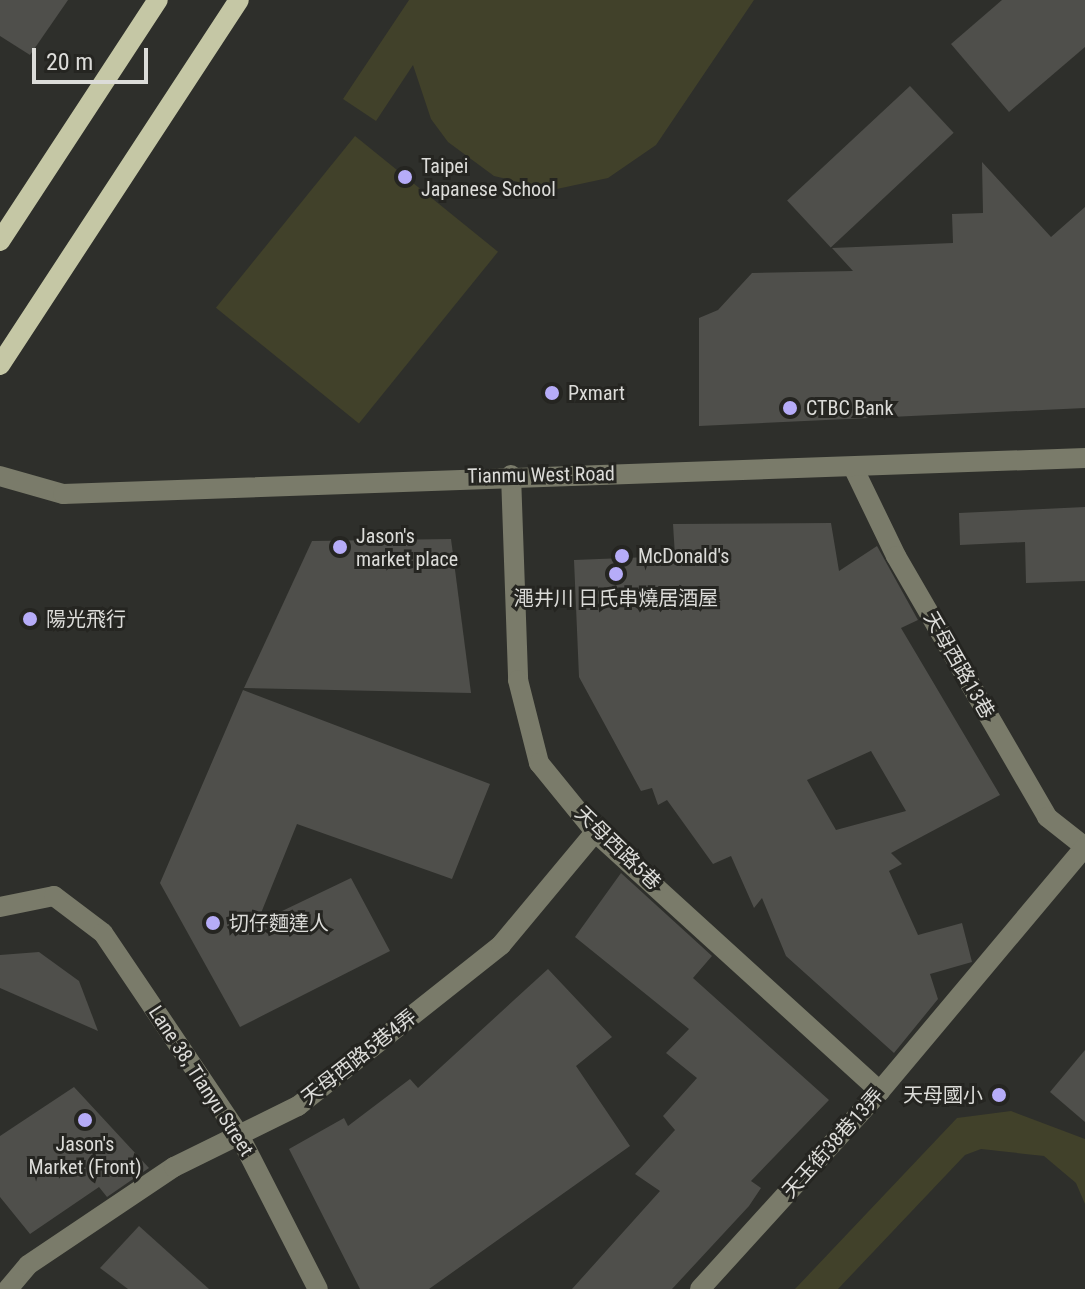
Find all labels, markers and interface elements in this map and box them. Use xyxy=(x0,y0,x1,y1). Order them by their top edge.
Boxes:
scale bar xyxy=(36,32,152,82)
text: 20 m xyxy=(46,48,93,76)
place label: Taipei Japanese School xyxy=(421,154,556,201)
marker: Taipei Japanese School xyxy=(396,168,414,186)
place label: Pxmart xyxy=(568,381,625,405)
marker: Pxmart xyxy=(543,384,561,402)
place label: CTBC Bank xyxy=(806,396,894,420)
marker: CTBC Bank xyxy=(781,399,799,417)
street label: Tianmu West Road xyxy=(467,462,615,488)
place label: Jason's market place xyxy=(356,524,458,571)
marker: Jason's market place xyxy=(331,538,349,556)
place label: McDonald's xyxy=(638,544,729,568)
marker: McDonald's xyxy=(613,547,631,565)
marker: 澠井川 日氏串燒居酒屋 xyxy=(607,565,625,583)
place label: 澠井川 日氏串燒居酒屋 xyxy=(514,586,718,610)
place label: 陽光飛行 xyxy=(46,607,126,631)
street label: 天母西路13巷 xyxy=(919,607,999,723)
marker: 陽光飛行 xyxy=(21,610,39,628)
street label: 天母西路5巷 xyxy=(570,801,666,895)
place label: 切仔麵達人 xyxy=(229,911,329,935)
marker: 切仔麵達人 xyxy=(204,914,222,932)
street label: Lane 38, Tianyu Street xyxy=(143,1001,259,1161)
street label: 天母西路5巷4弄 xyxy=(297,1005,421,1109)
street label: 天玉街38巷13弄 xyxy=(777,1083,889,1203)
place label: 天母國小 xyxy=(903,1083,983,1107)
marker: 天母國小 xyxy=(990,1086,1008,1104)
marker: Jason's Market (Front) xyxy=(76,1111,94,1129)
place label: Jason's Market (Front) xyxy=(28,1132,142,1179)

